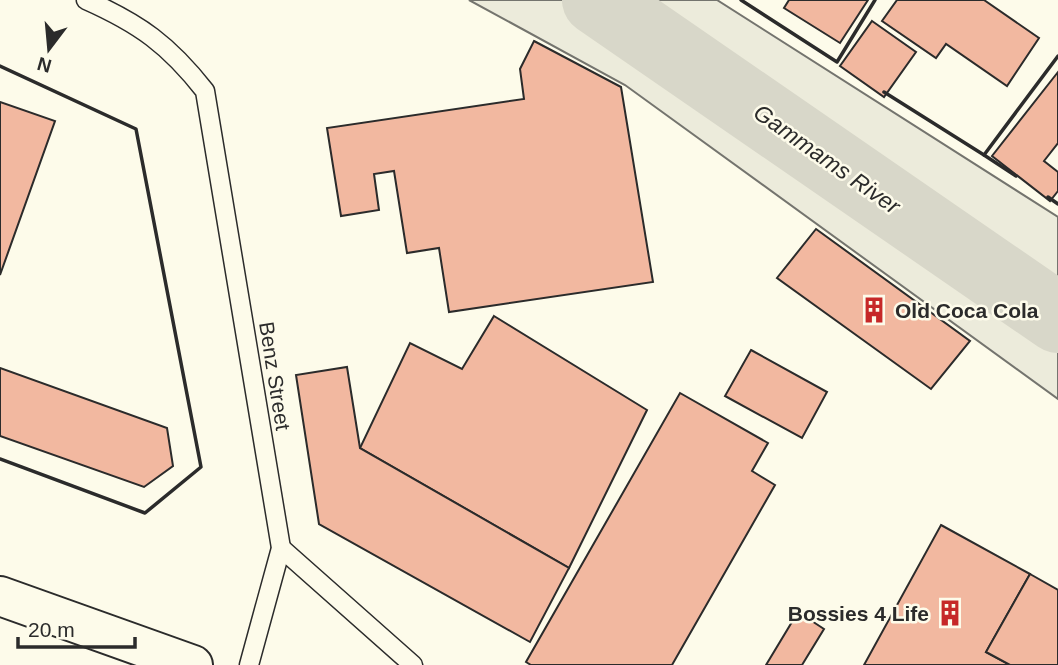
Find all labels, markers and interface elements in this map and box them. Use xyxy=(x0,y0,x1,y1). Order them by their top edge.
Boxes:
north arrow xyxy=(14,14,84,84)
text: N xyxy=(35,53,54,77)
water label: Gammams River xyxy=(749,99,906,220)
building icon: Old Coca Cola xyxy=(859,295,889,325)
place label: Old Coca Cola xyxy=(895,299,1039,322)
street label: Benz Street xyxy=(255,320,295,432)
building icon: Bossies 4 Life xyxy=(935,598,965,628)
place label: Bossies 4 Life xyxy=(788,602,929,625)
scale bar xyxy=(18,606,135,650)
text: 20 m xyxy=(28,618,75,641)

